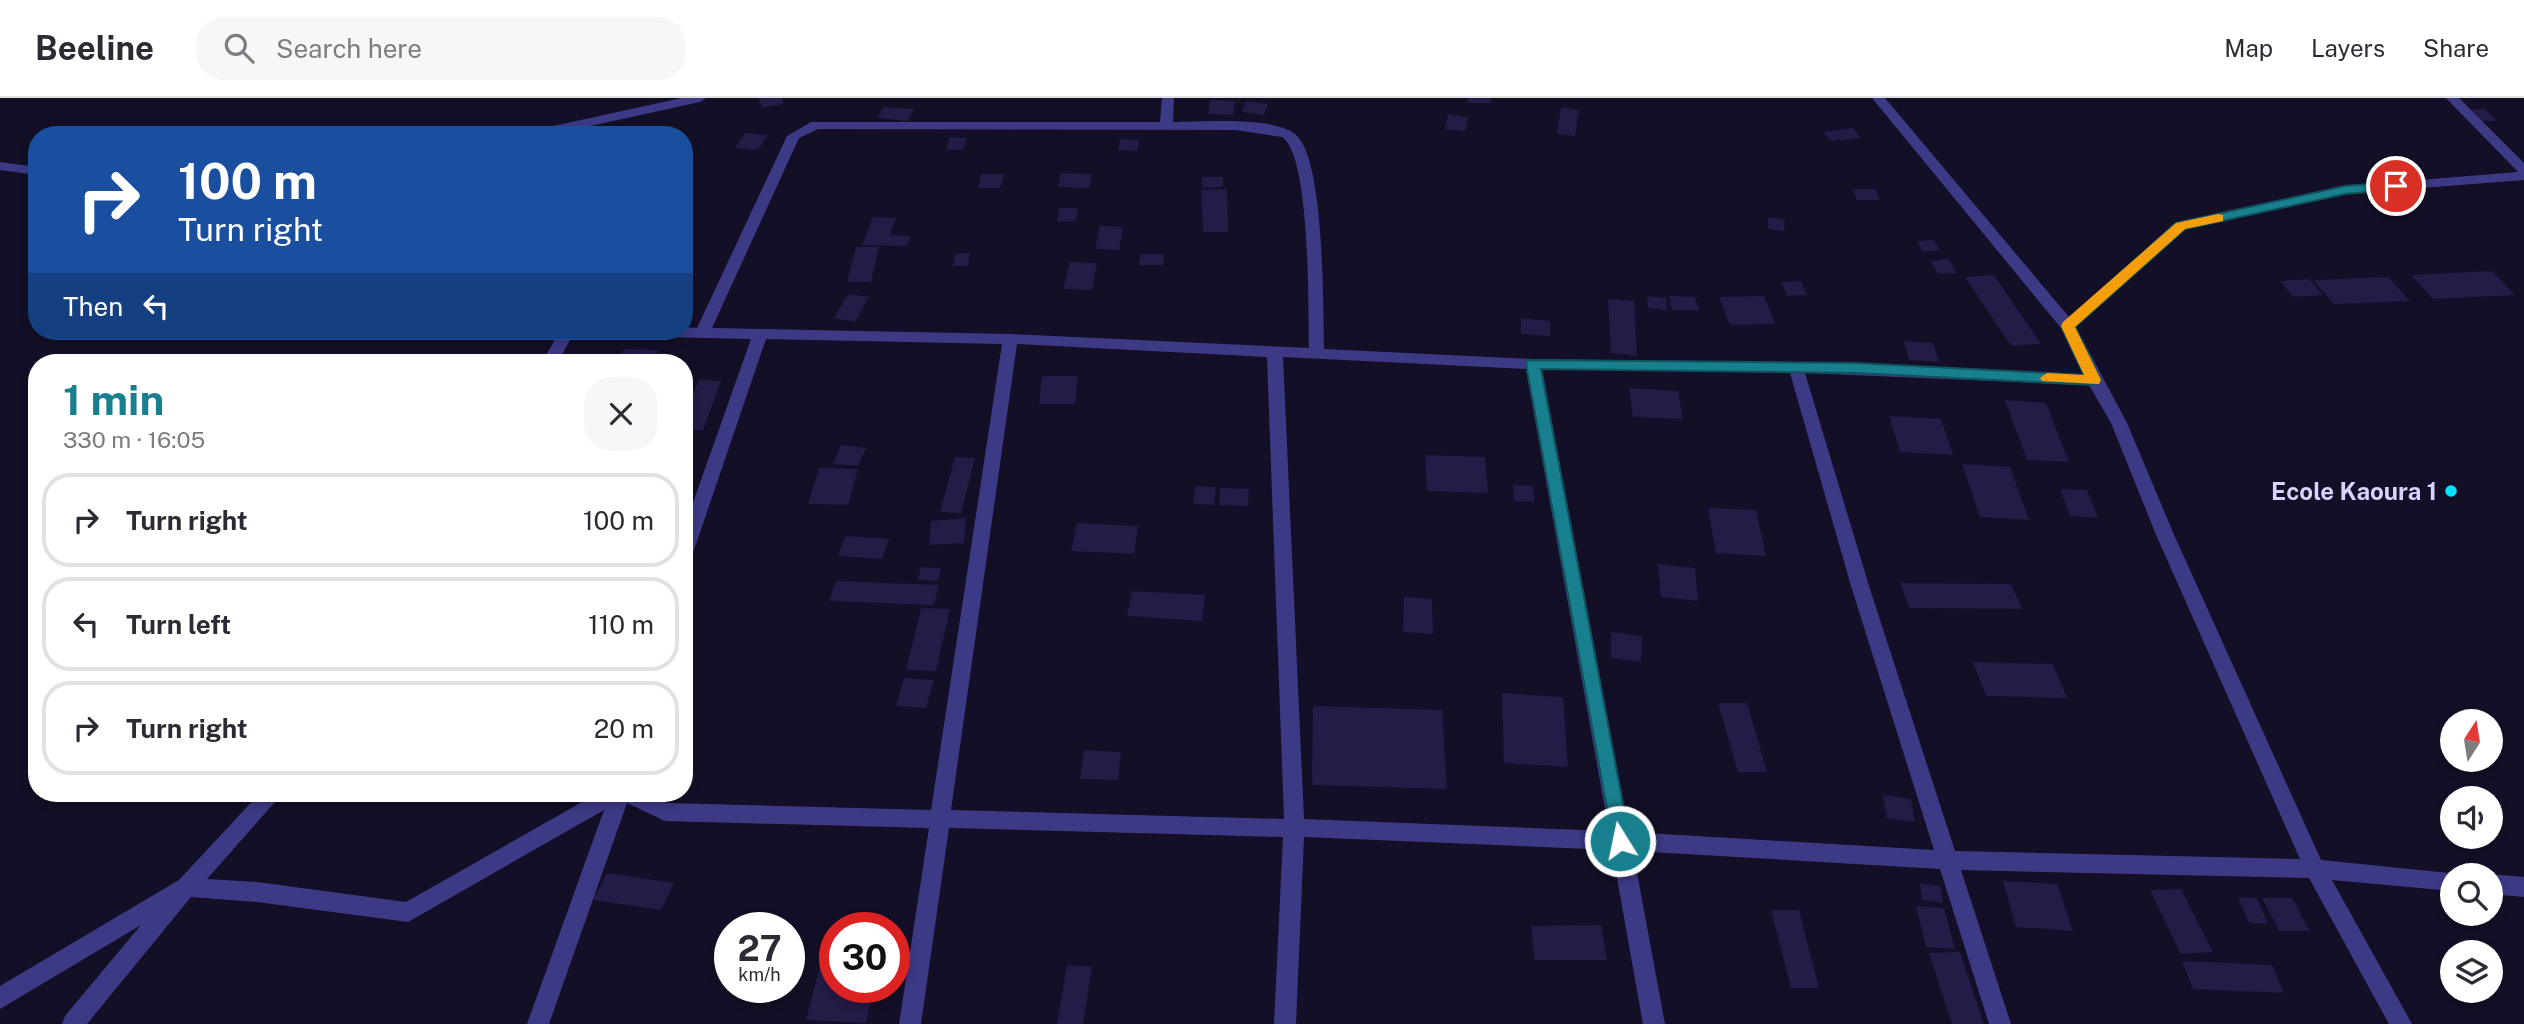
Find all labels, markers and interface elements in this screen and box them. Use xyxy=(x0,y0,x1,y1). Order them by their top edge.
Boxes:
search box xyxy=(196,17,686,80)
text: Beeline xyxy=(35,29,154,67)
icon: search xyxy=(220,29,258,67)
text: Search here xyxy=(276,33,422,64)
text: Map xyxy=(2224,34,2273,62)
text: Layers xyxy=(2311,34,2385,62)
text: Share xyxy=(2423,34,2489,62)
text: 100 m xyxy=(178,152,317,210)
icon: right xyxy=(63,154,154,245)
pin xyxy=(2366,156,2426,216)
icon: arrive xyxy=(2377,167,2415,205)
text: Turn right xyxy=(178,211,323,248)
icon: left xyxy=(137,287,175,325)
text: Then xyxy=(63,291,123,322)
text: 1 min xyxy=(63,375,164,424)
button: close xyxy=(584,377,658,451)
text: 330 m · 16:05 xyxy=(63,426,205,453)
place label: Ecole Kaoura 1 xyxy=(2271,477,2437,505)
marker: Ecole Kaoura 1 xyxy=(2443,483,2459,499)
icon: right xyxy=(67,501,105,539)
text: Turn right xyxy=(126,505,248,536)
text: 100 m xyxy=(583,505,654,536)
icon: left xyxy=(67,605,105,643)
text: Turn left xyxy=(126,609,231,640)
text: 110 m xyxy=(588,609,654,640)
icon: right xyxy=(67,709,105,747)
north arrow xyxy=(2440,709,2502,772)
map controls xyxy=(2440,709,2503,1003)
text: Turn right xyxy=(126,713,248,744)
text: 20 m xyxy=(594,713,654,744)
button: sound xyxy=(2440,786,2503,849)
position arrow xyxy=(1583,804,1657,878)
button: search xyxy=(2440,863,2503,926)
speed limit sign: 30 xyxy=(819,912,910,1003)
text: 27 xyxy=(737,928,782,969)
button: layers xyxy=(2440,940,2503,1003)
text: km/h xyxy=(738,964,781,985)

